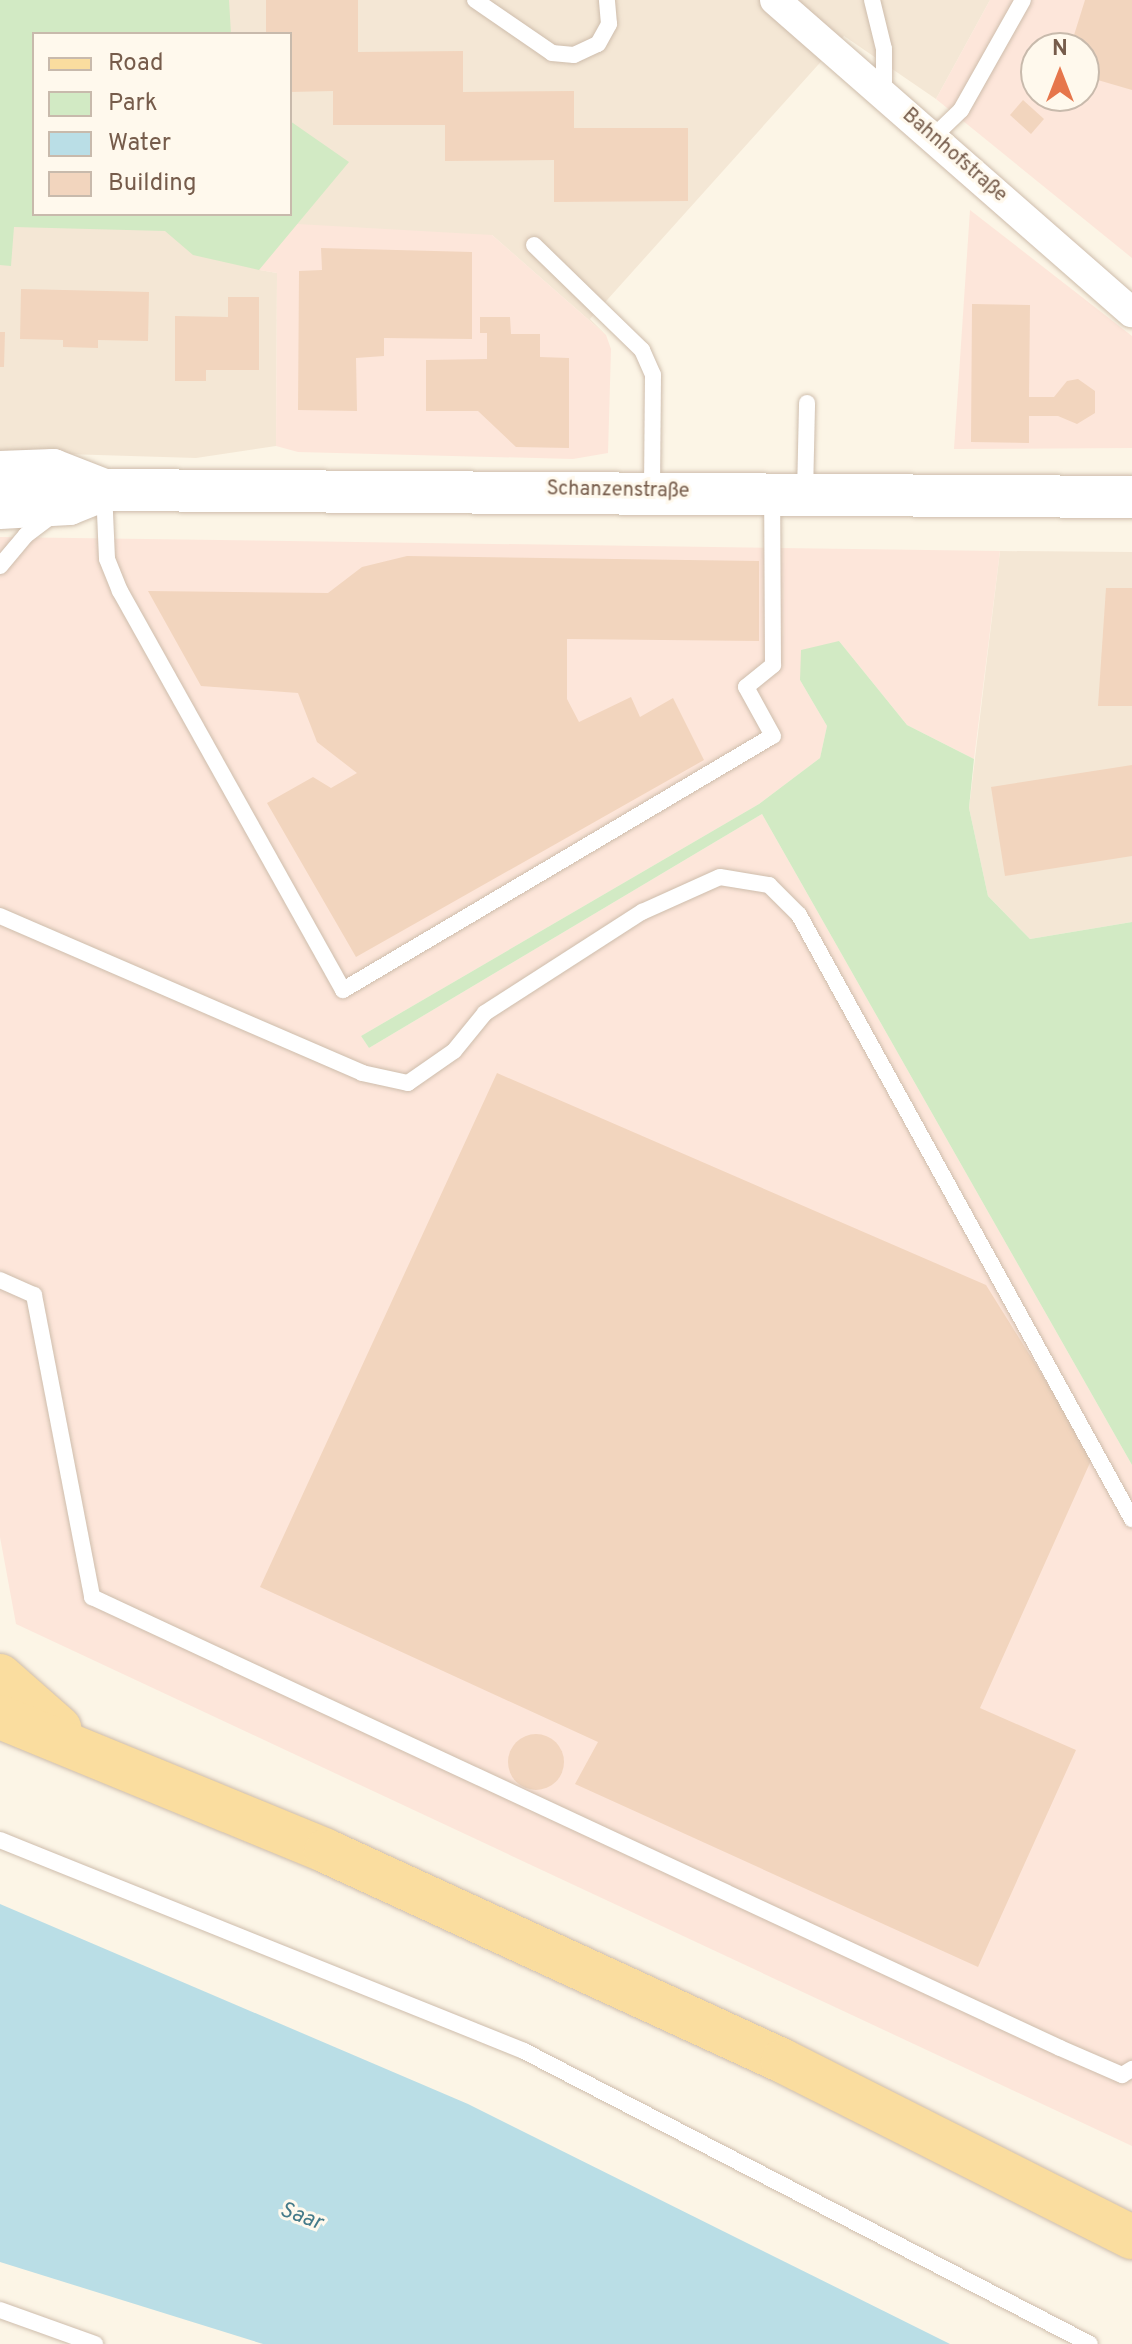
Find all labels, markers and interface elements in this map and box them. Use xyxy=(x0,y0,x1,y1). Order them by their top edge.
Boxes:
legend xyxy=(32,32,292,216)
north arrow xyxy=(1020,32,1100,112)
text: N xyxy=(1052,36,1068,63)
text: Road xyxy=(108,49,164,79)
text: Park xyxy=(108,89,158,119)
street label: Bahnhofstraße xyxy=(897,104,1011,208)
text: Water xyxy=(108,129,171,159)
text: Building xyxy=(108,169,197,199)
street label: Schanzenstraße xyxy=(546,478,690,504)
water label: Saar xyxy=(276,2197,326,2237)

